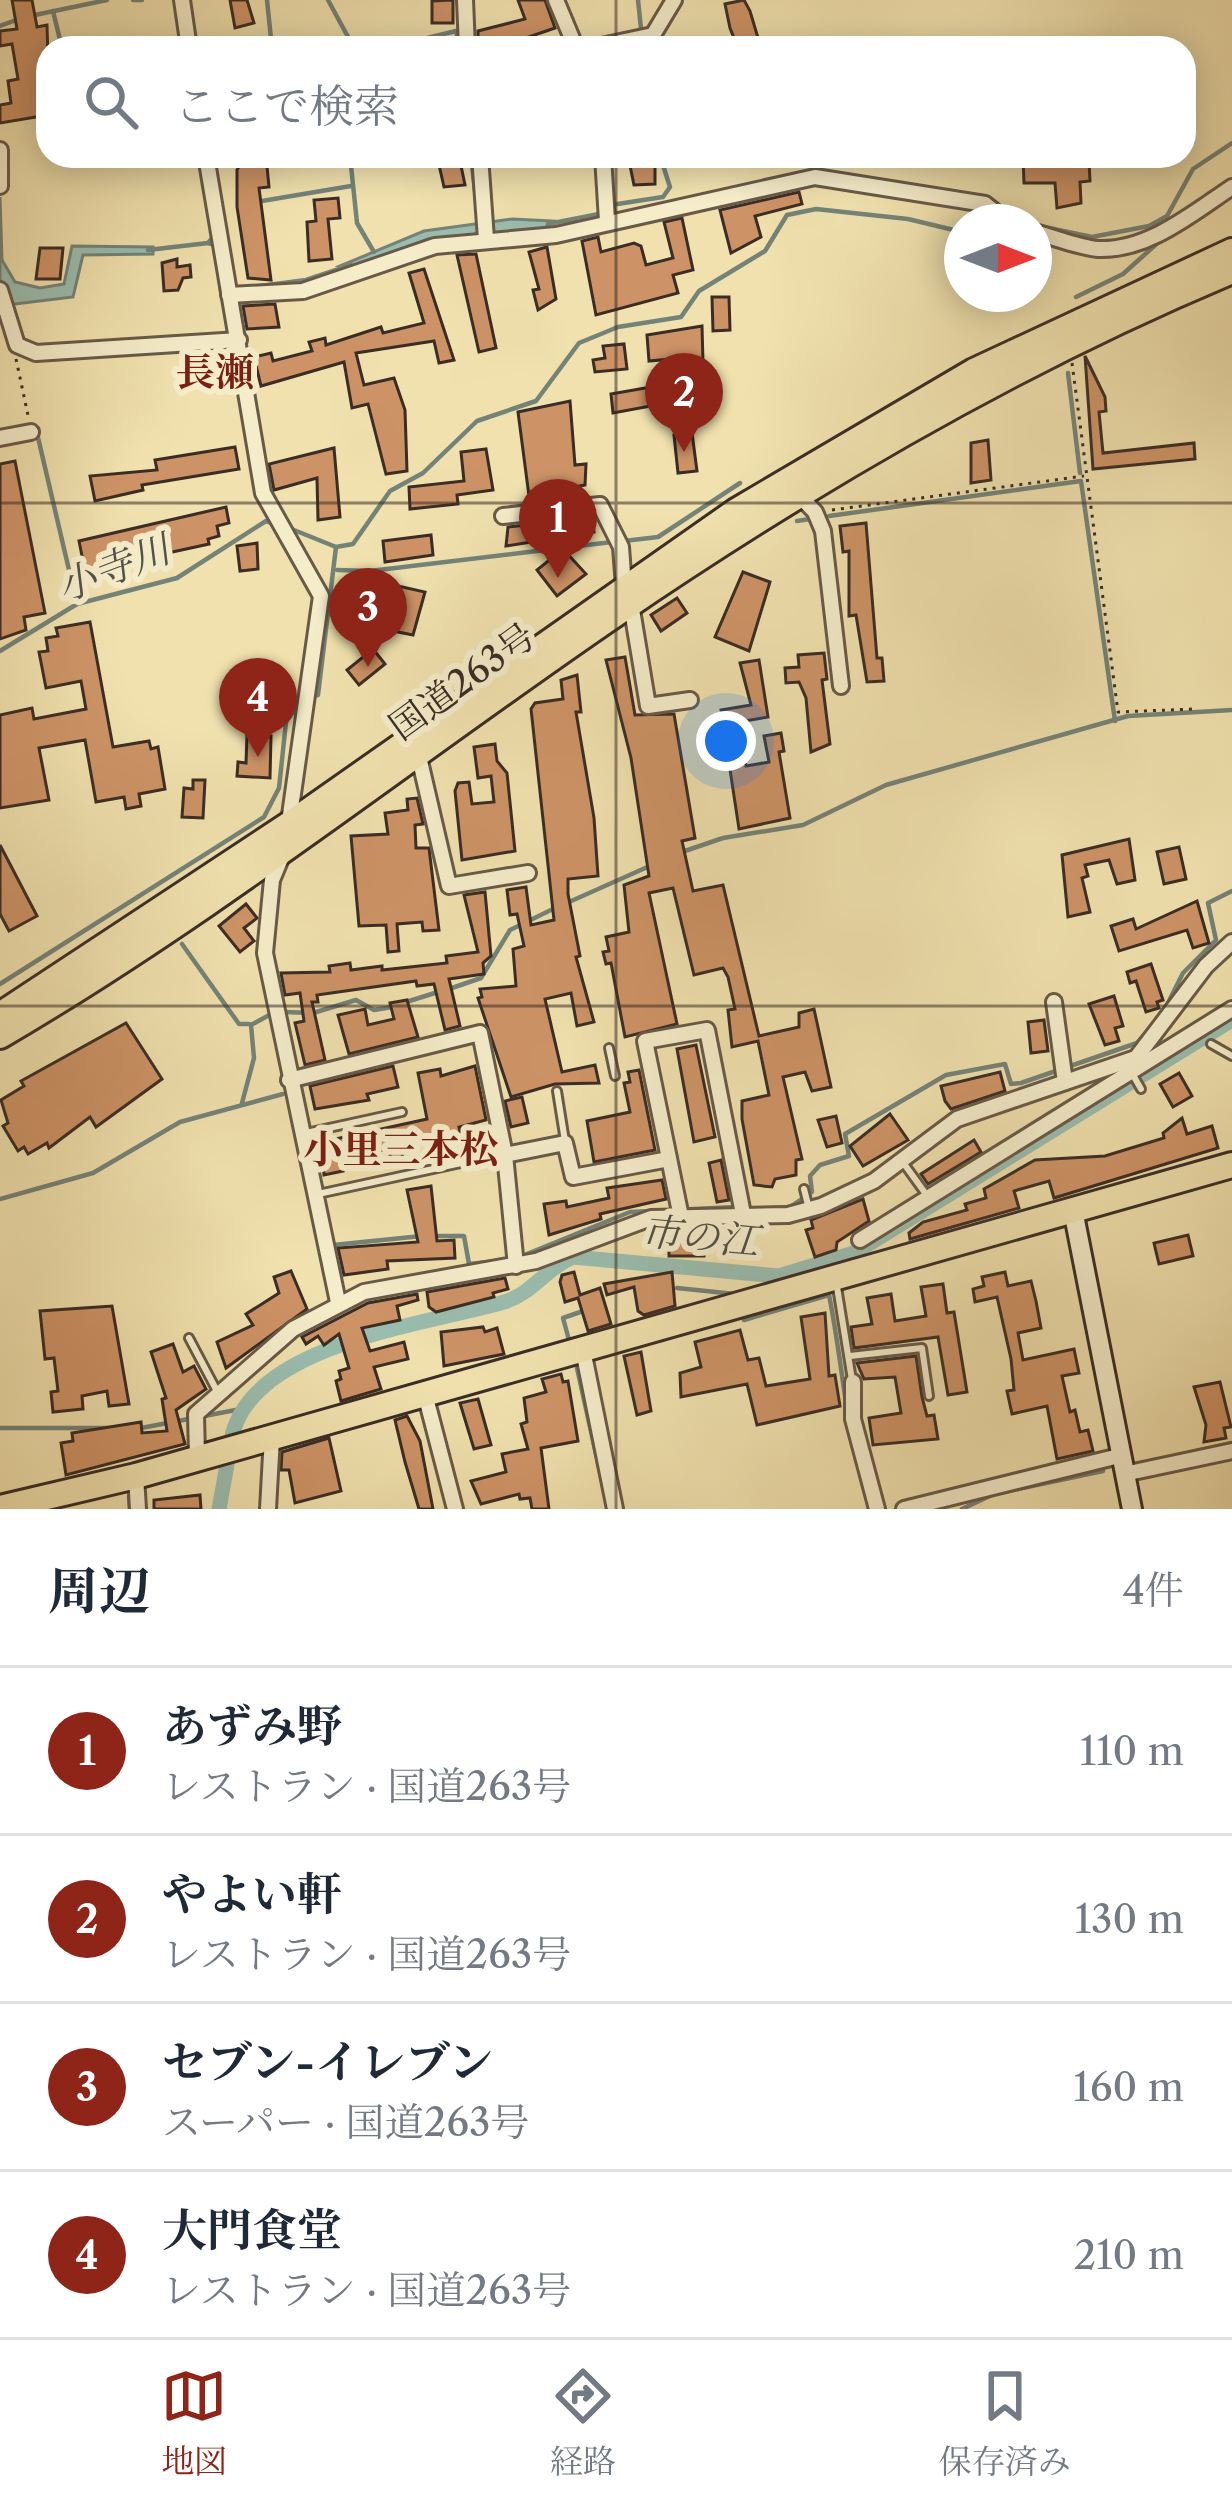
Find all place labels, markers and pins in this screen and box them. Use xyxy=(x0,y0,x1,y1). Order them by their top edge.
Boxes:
pin: 2 xyxy=(645,353,723,452)
pin: 1 xyxy=(519,479,597,578)
pin: 3 xyxy=(329,568,407,667)
pin: 4 xyxy=(219,658,297,757)

